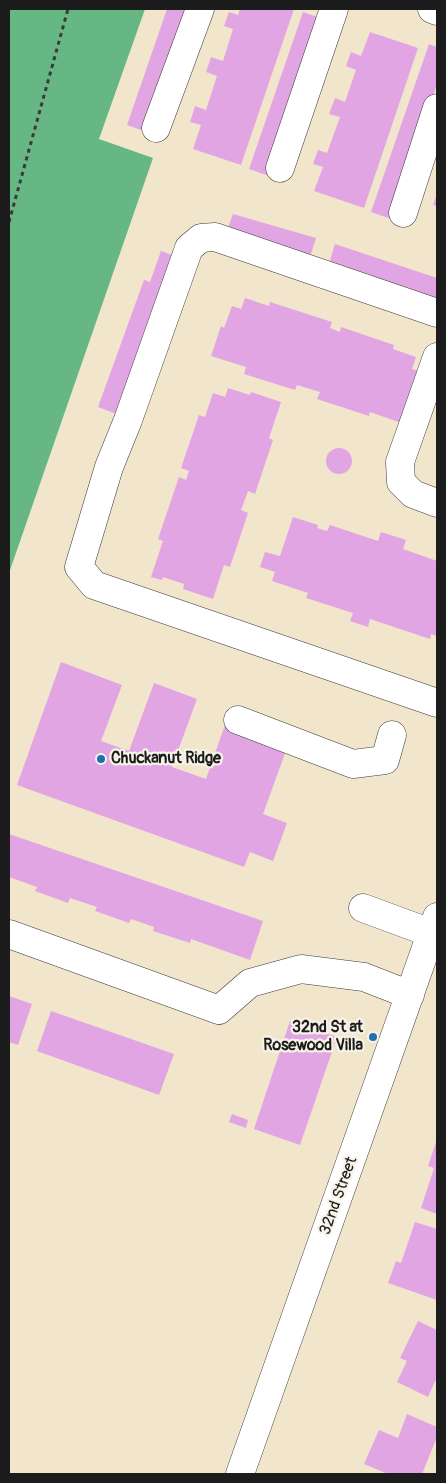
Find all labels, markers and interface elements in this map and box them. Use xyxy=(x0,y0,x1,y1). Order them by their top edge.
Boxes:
place label: Chuckanut Ridge xyxy=(111,749,221,769)
marker: Chuckanut Ridge xyxy=(95,753,107,765)
place label: 32nd St at Rosewood Villa xyxy=(263,1018,363,1056)
marker: 32nd St at Rosewood Villa xyxy=(367,1031,379,1043)
street label: 32nd Street xyxy=(316,1154,362,1238)

